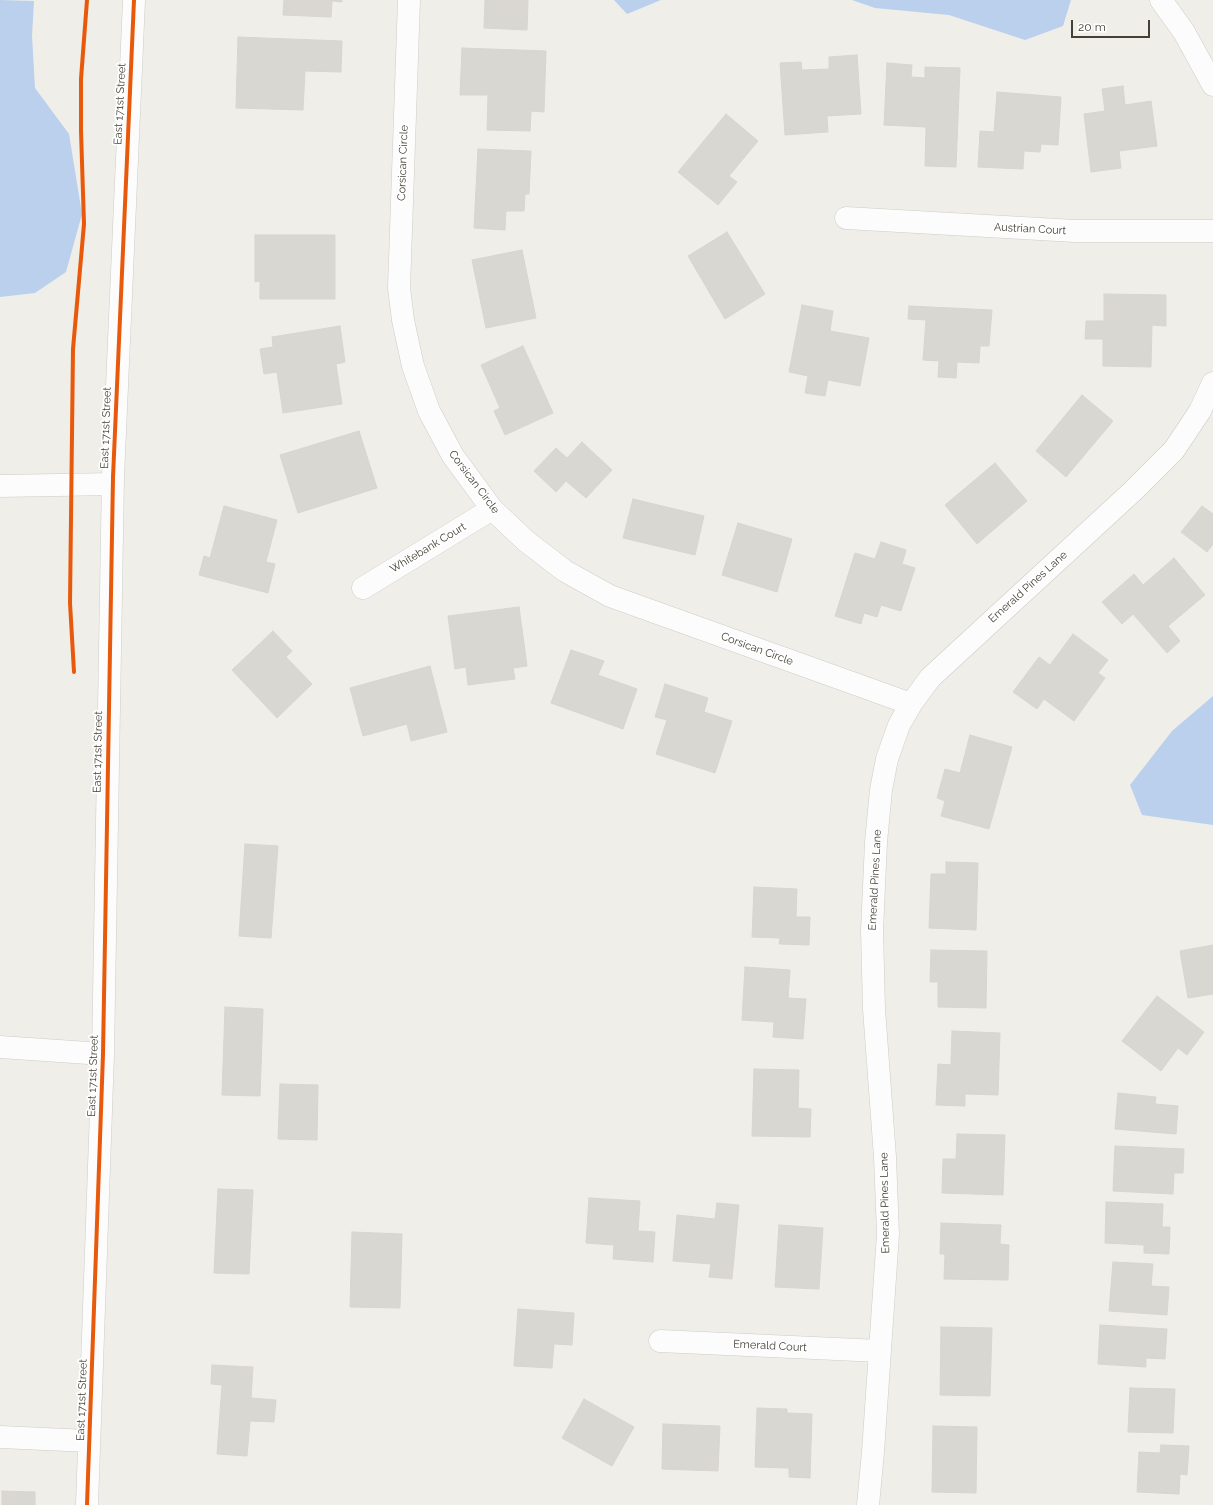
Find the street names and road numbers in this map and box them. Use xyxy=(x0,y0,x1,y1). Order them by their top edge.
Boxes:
street label: East 171st Street xyxy=(111,63,129,145)
street label: Corsican Circle xyxy=(395,125,411,201)
street label: Austrian Court xyxy=(993,221,1067,237)
street label: East 171st Street xyxy=(98,387,114,469)
street label: Corsican Circle xyxy=(446,448,502,516)
street label: Whitebank Court xyxy=(388,520,468,576)
street label: Emerald Pines Lane xyxy=(986,548,1070,626)
street label: Corsican Circle xyxy=(719,630,795,668)
street label: East 171st Street xyxy=(91,711,105,793)
street label: Emerald Pines Lane xyxy=(866,829,884,931)
street label: East 171st Street xyxy=(85,1035,101,1117)
street label: Emerald Pines Lane xyxy=(878,1152,892,1254)
street label: Emerald Court xyxy=(733,1337,807,1355)
street label: East 171st Street xyxy=(74,1359,90,1441)

